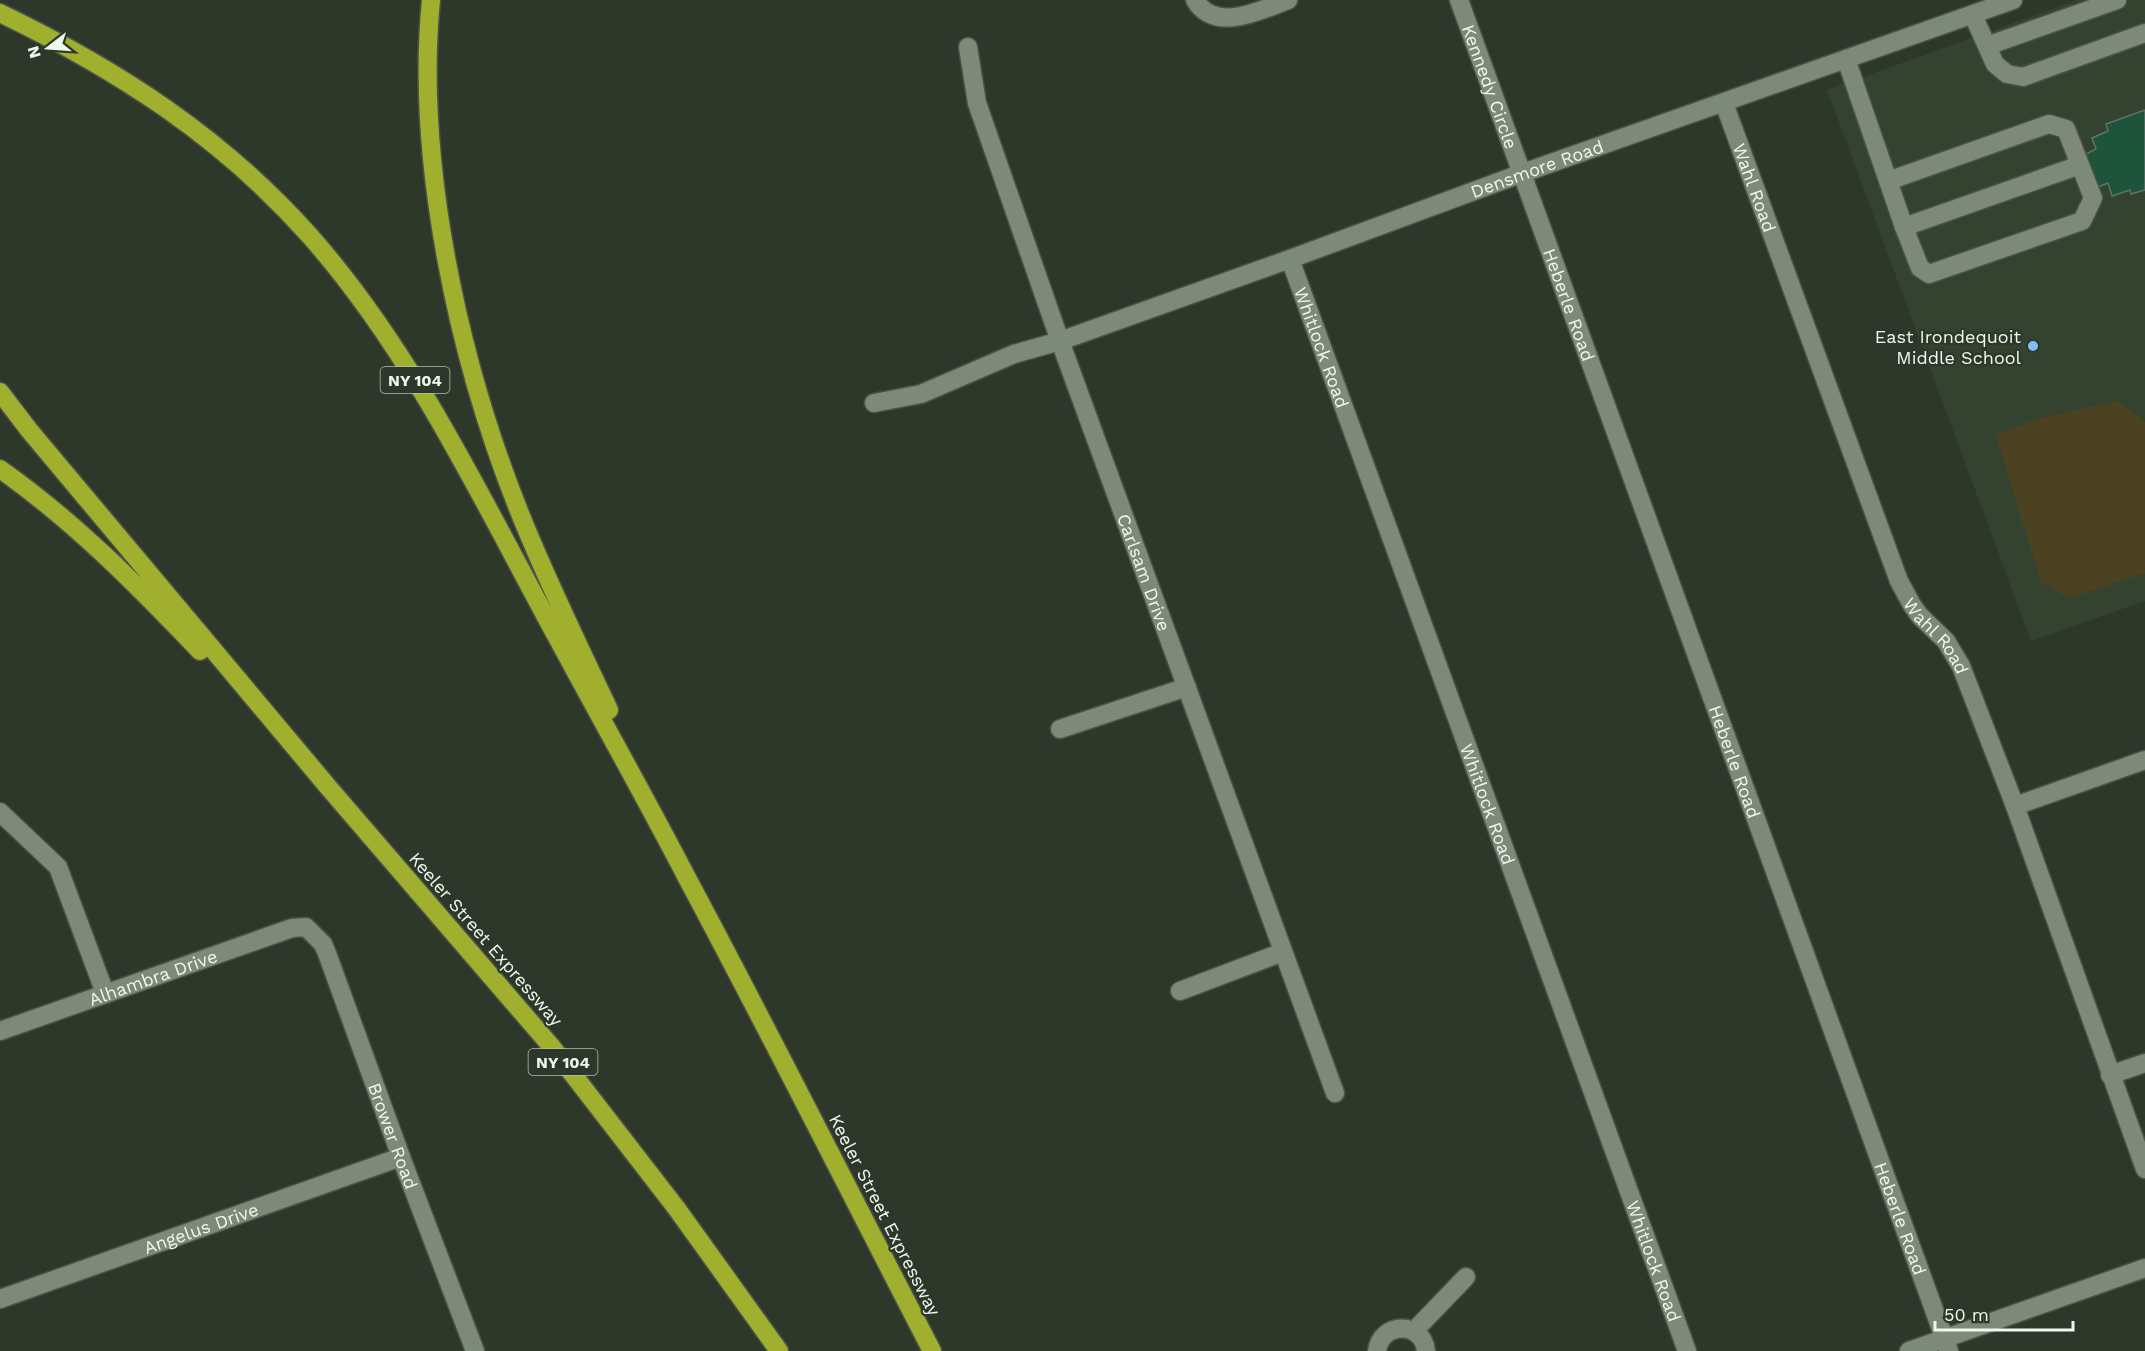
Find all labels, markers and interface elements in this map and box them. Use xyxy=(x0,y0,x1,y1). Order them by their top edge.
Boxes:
north arrow xyxy=(18,18,78,78)
street label: Kennedy Circle xyxy=(1458,21,1523,151)
text: N xyxy=(23,44,45,61)
street label: Densmore Road xyxy=(1468,135,1606,202)
street label: Wahl Road xyxy=(1729,140,1781,235)
street label: Heberle Road xyxy=(1539,245,1600,364)
street label: Whitlock Road xyxy=(1291,284,1354,411)
place label: East Irondequoit Middle School xyxy=(1875,326,2021,368)
marker: East Irondequoit Middle School xyxy=(2026,339,2040,353)
road number: NY 104 xyxy=(380,367,450,393)
street label: Carlsam Drive xyxy=(1114,511,1176,634)
street label: Wahl Road xyxy=(1900,593,1973,677)
street label: Heberle Road xyxy=(1705,702,1765,821)
street label: Whitlock Road xyxy=(1457,741,1520,867)
street label: Keeler Street Expressway xyxy=(405,848,568,1031)
street label: Alhambra Drive xyxy=(86,945,220,1009)
road number: NY 104 xyxy=(528,1049,598,1075)
street label: Brower Road xyxy=(364,1080,423,1192)
street label: Keeler Street Expressway xyxy=(825,1111,945,1320)
street label: Heberle Road xyxy=(1871,1159,1931,1278)
street label: Whitlock Road xyxy=(1623,1197,1686,1324)
street label: Angelus Drive xyxy=(141,1198,261,1258)
scale bar xyxy=(1935,1294,2073,1332)
text: 50 m xyxy=(1944,1304,1989,1325)

